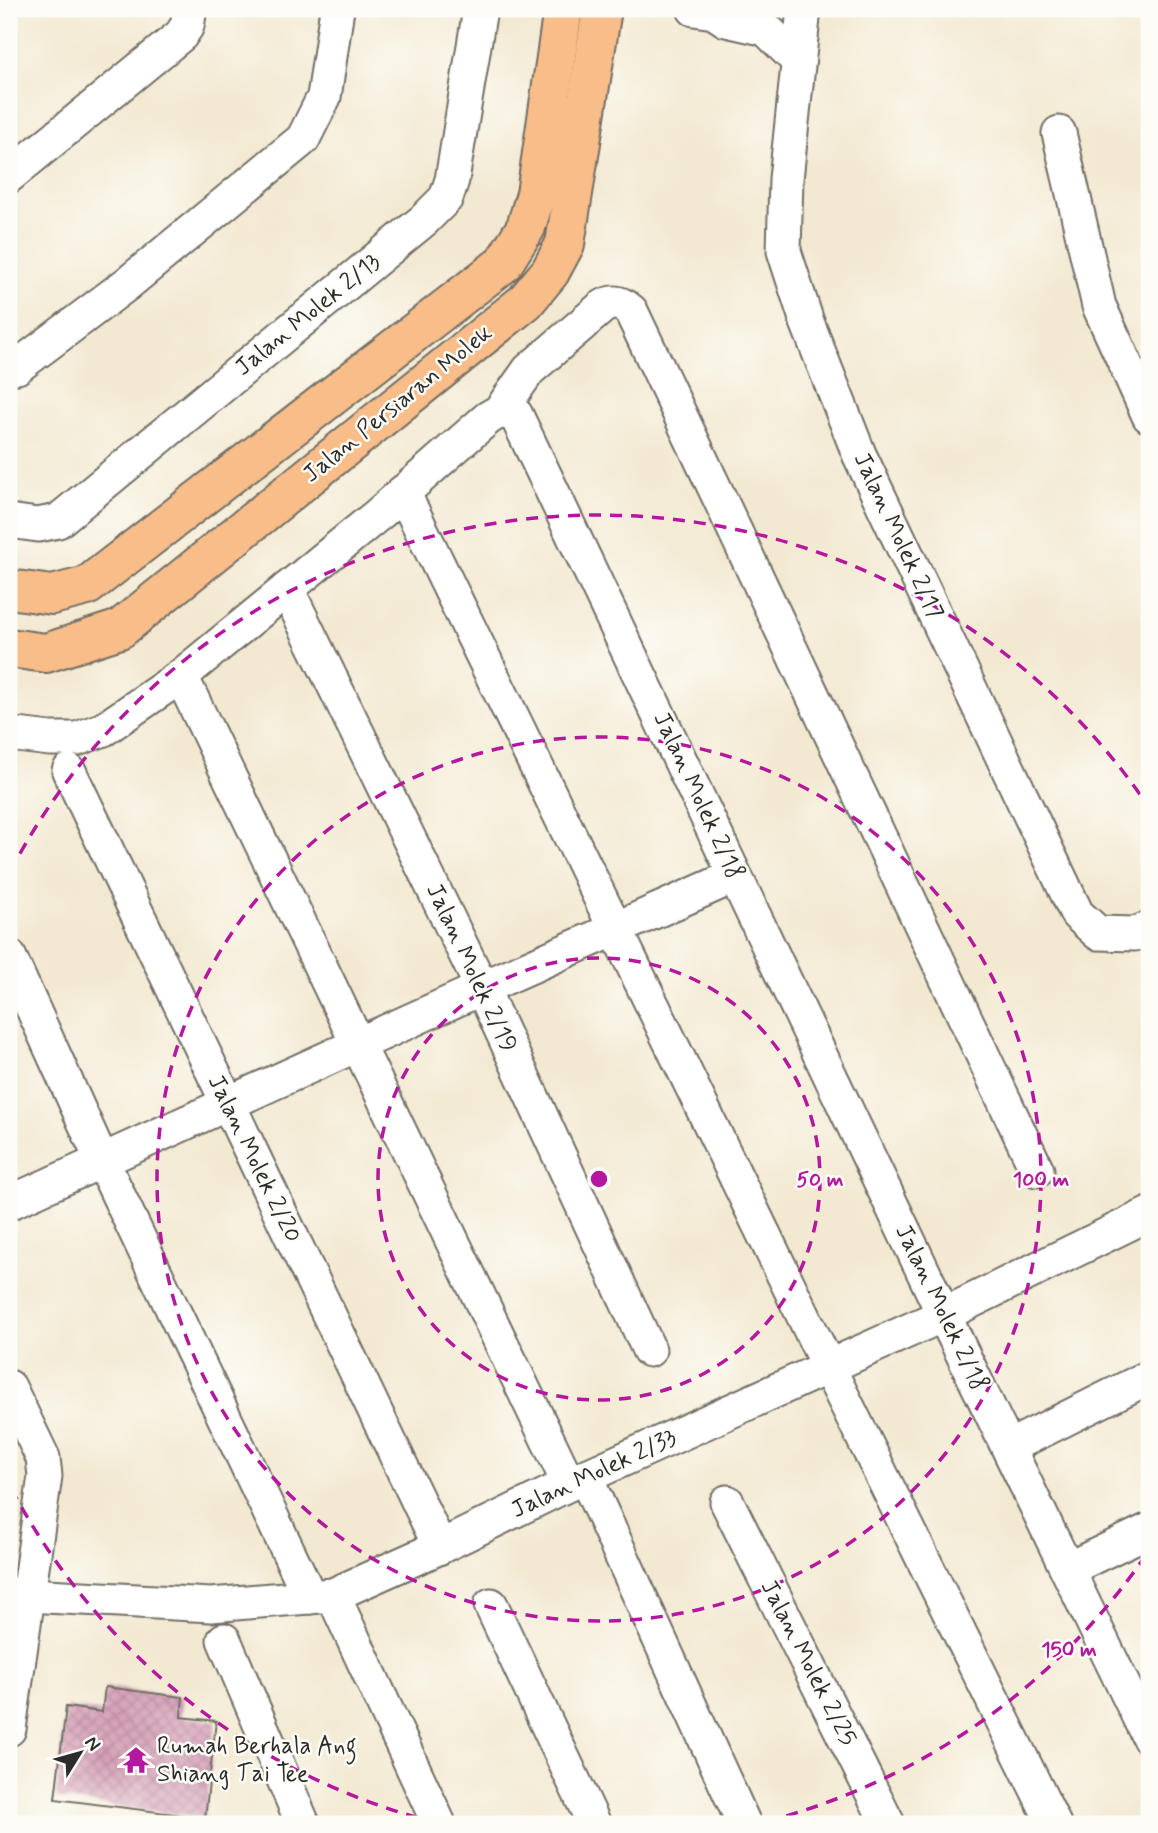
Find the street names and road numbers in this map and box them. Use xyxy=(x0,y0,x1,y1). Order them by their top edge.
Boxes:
street label: Jalan Molek 2/13 xyxy=(229,247,387,383)
street label: Jalan Persiaran Molek xyxy=(297,318,499,490)
street label: Jalan Molek 2/17 xyxy=(846,448,950,624)
street label: Jalan Molek 2/18 xyxy=(646,707,750,885)
street label: Jalan Molek 2/19 xyxy=(418,879,524,1057)
street label: Jalan Molek 2/20 xyxy=(200,1070,308,1248)
street label: Jalan Molek 2/18 xyxy=(887,1220,995,1396)
street label: Jalan Molek 2/33 xyxy=(507,1422,681,1526)
street label: Jalan Molek 2/25 xyxy=(753,1575,863,1751)

